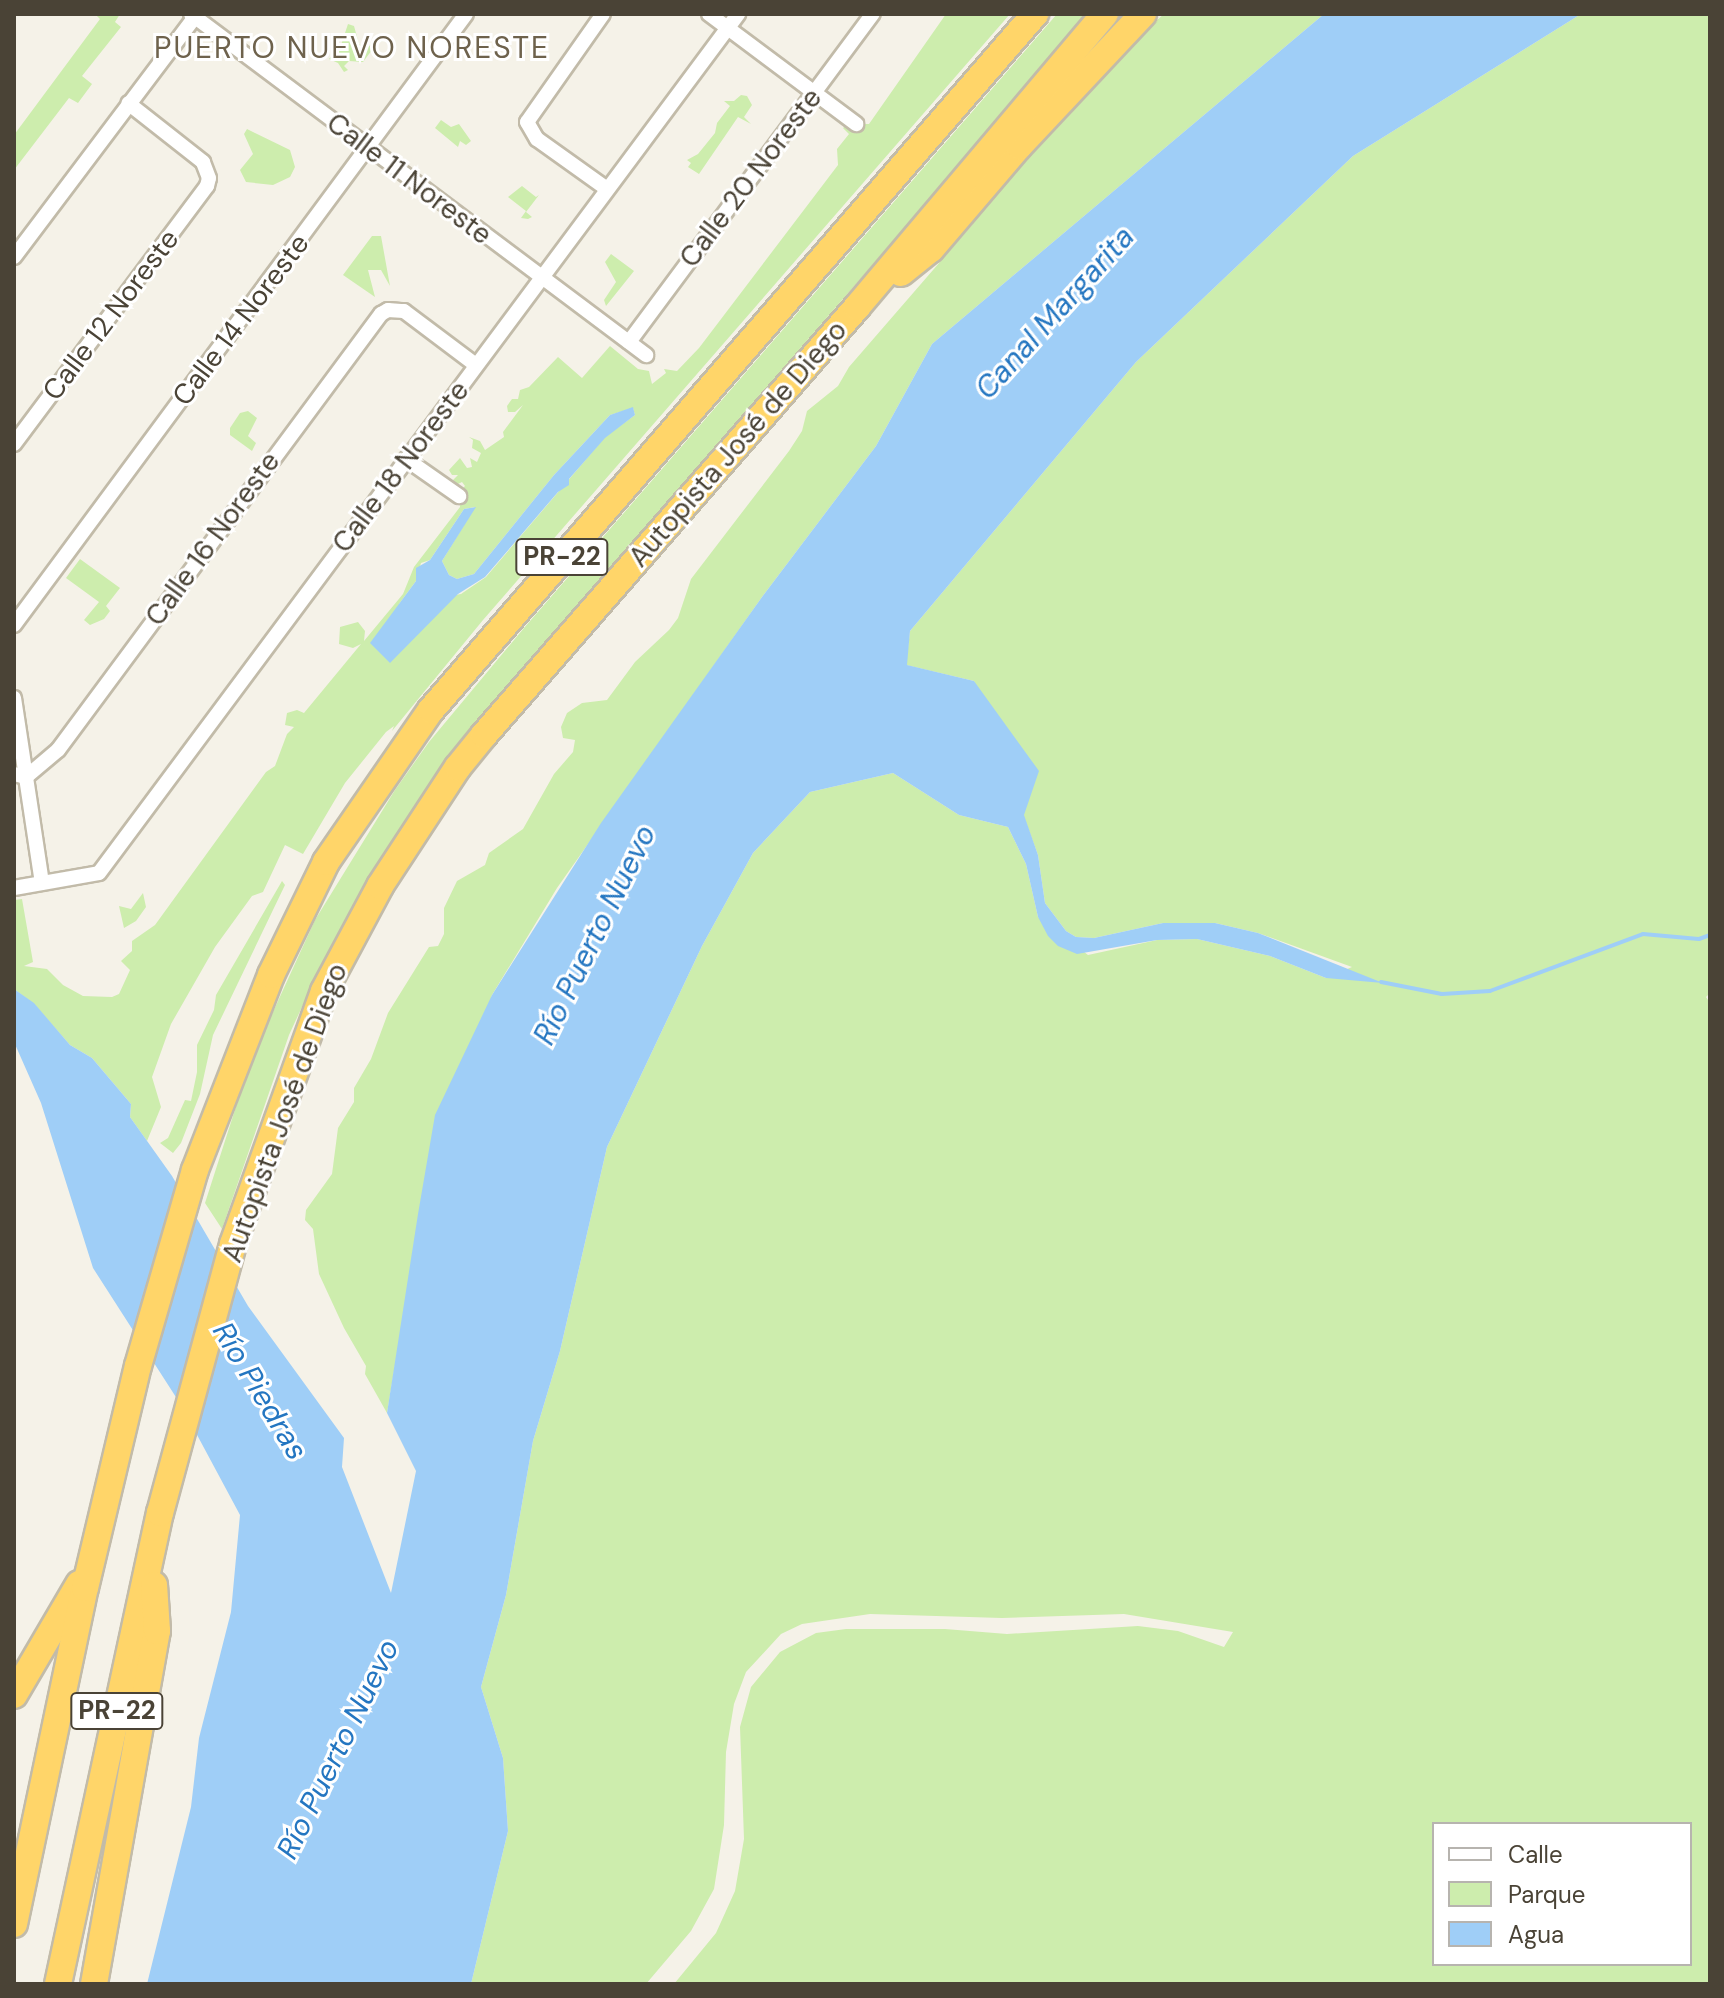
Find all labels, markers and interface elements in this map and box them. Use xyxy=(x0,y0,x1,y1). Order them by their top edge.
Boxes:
district label: PUERTO NUEVO NORESTE xyxy=(154,30,550,66)
street label: Calle 20 Noreste xyxy=(673,82,829,274)
street label: Calle 11 Noreste xyxy=(320,106,498,252)
water label: Canal Margarita xyxy=(968,219,1142,407)
street label: Calle 12 Noreste xyxy=(36,223,186,407)
street label: Calle 14 Noreste xyxy=(166,228,316,412)
street label: Autopista José de Diego xyxy=(622,314,854,574)
street label: Calle 18 Noreste xyxy=(326,375,476,559)
street label: Calle 16 Noreste xyxy=(139,446,287,632)
road number: PR-22 xyxy=(514,535,610,579)
water label: Río Puerto Nuevo xyxy=(526,819,664,1051)
street label: Autopista José de Diego xyxy=(215,959,355,1267)
water label: Río Piedras xyxy=(205,1316,315,1466)
water label: Río Puerto Nuevo xyxy=(269,1633,407,1865)
road number: PR-22 xyxy=(69,1689,165,1733)
legend xyxy=(1432,1822,1692,1966)
text: Calle xyxy=(1508,1839,1563,1870)
text: Parque xyxy=(1508,1879,1585,1910)
text: Agua xyxy=(1508,1919,1564,1950)

